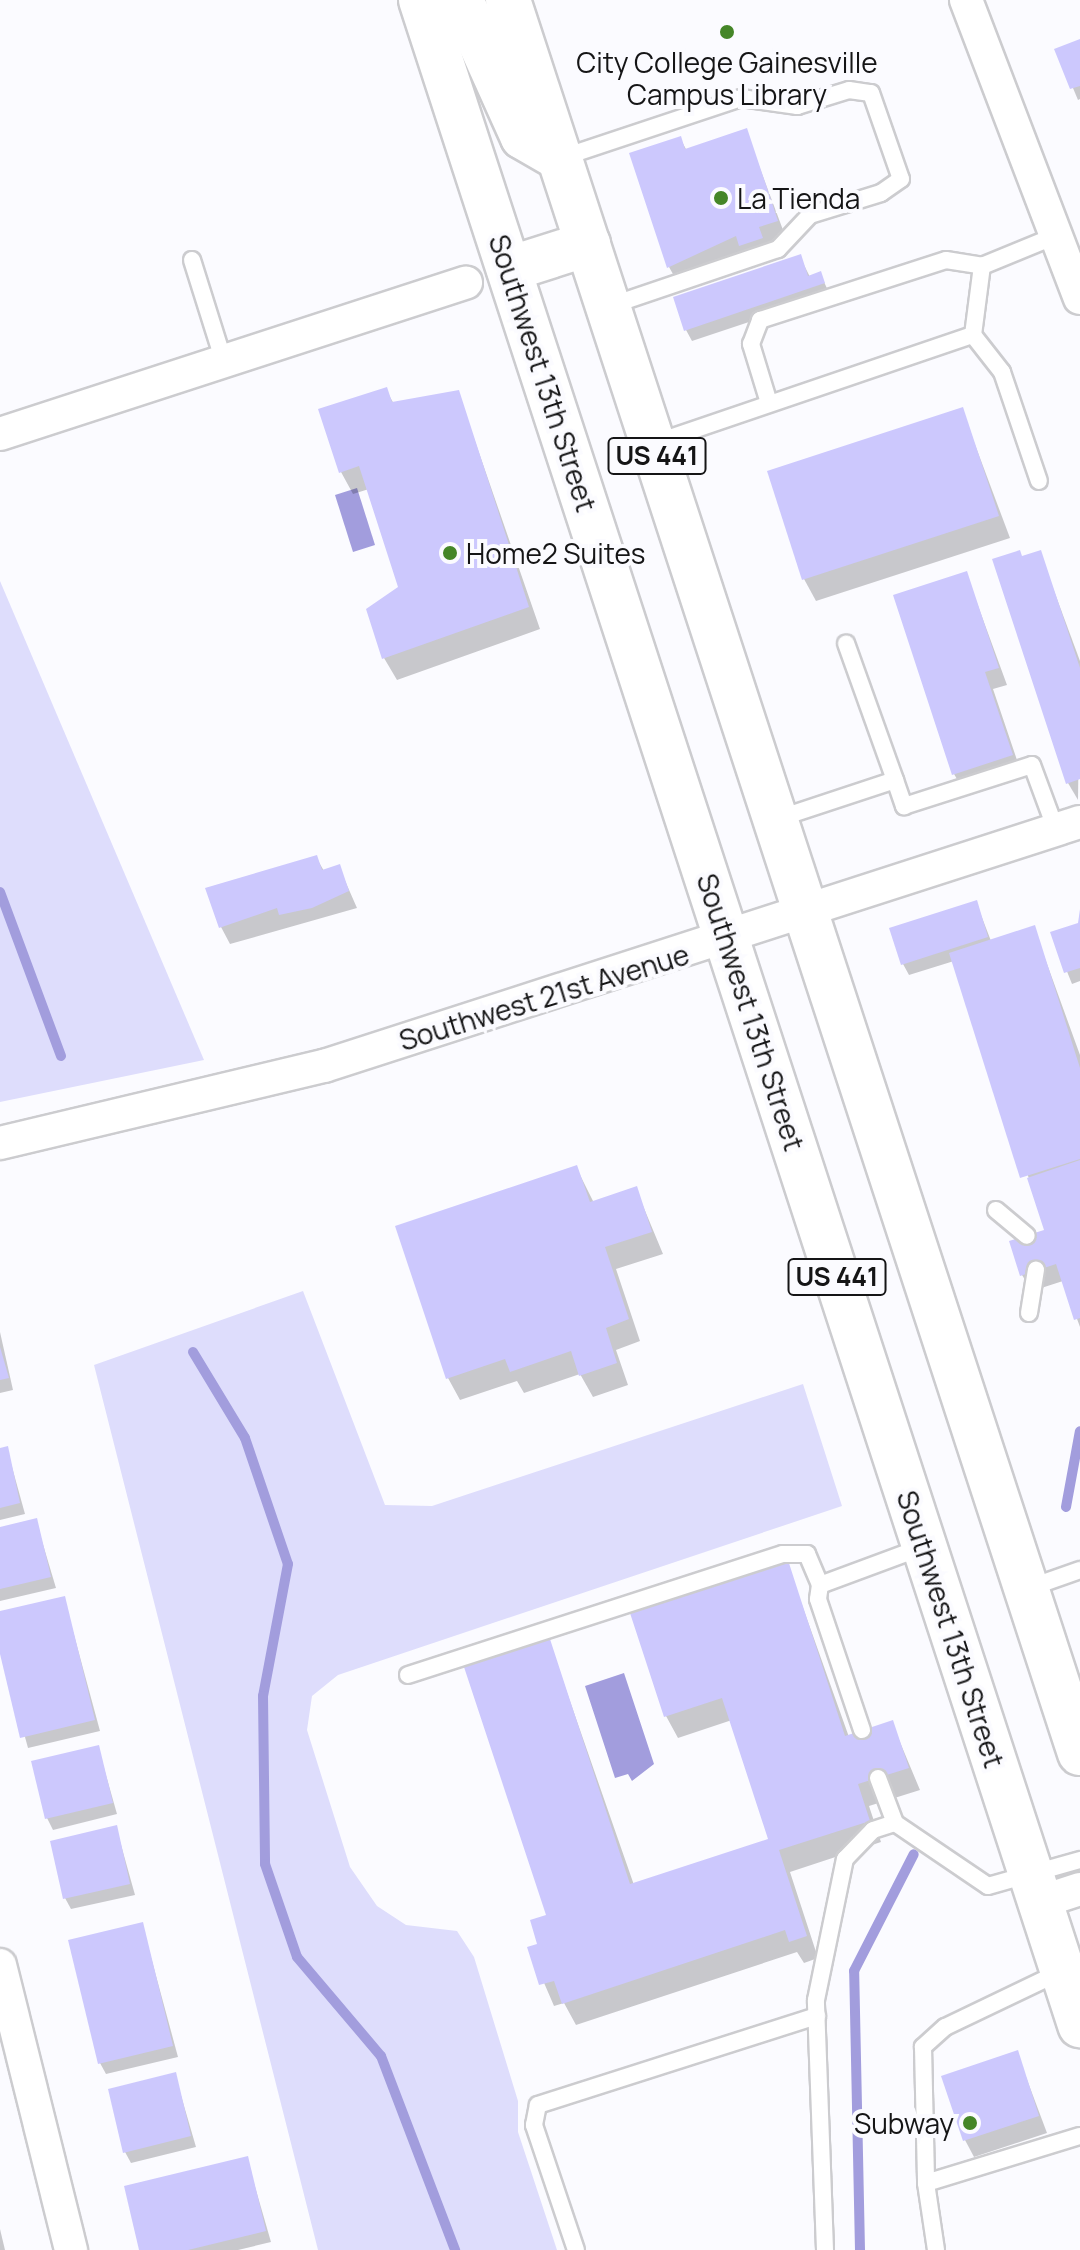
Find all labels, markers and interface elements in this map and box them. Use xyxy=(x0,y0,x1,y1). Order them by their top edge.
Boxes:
marker: City College Gainesville Campus Library xyxy=(718,23,736,41)
place label: City College Gainesville Campus Library xyxy=(576,45,878,111)
place label: La Tienda xyxy=(737,181,860,215)
marker: La Tienda xyxy=(712,189,730,207)
street label: Southwest 13th Street xyxy=(482,230,604,516)
road number: US 441 xyxy=(607,434,707,478)
place label: Home2 Suites xyxy=(466,536,645,570)
marker: Home2 Suites xyxy=(441,544,459,562)
street label: Southwest 13th Street xyxy=(690,869,812,1155)
street label: Southwest 21st Avenue xyxy=(395,937,693,1057)
road number: US 441 xyxy=(787,1255,887,1299)
street label: Southwest 13th Street xyxy=(890,1486,1012,1772)
place label: Subway xyxy=(854,2106,954,2140)
marker: Subway xyxy=(961,2114,979,2132)

